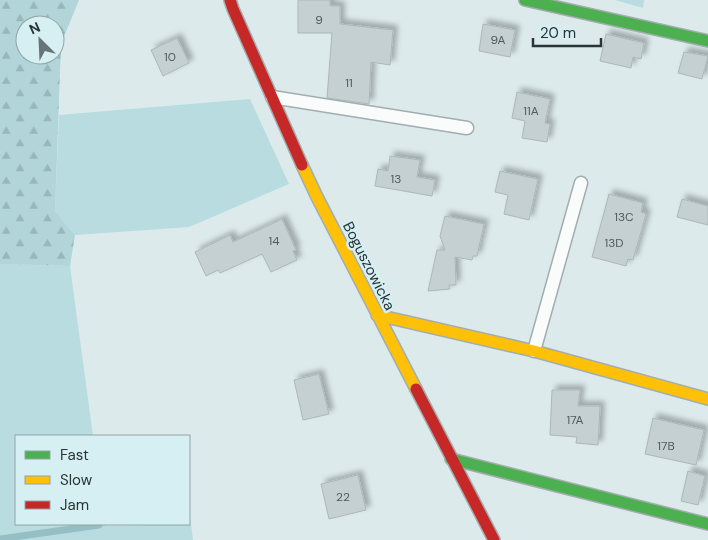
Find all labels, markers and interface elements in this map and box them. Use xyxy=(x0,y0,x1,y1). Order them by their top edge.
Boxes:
house number: 9 xyxy=(315,12,323,28)
north arrow xyxy=(15,15,65,65)
scale bar xyxy=(533,15,600,47)
text: N xyxy=(26,18,43,38)
text: 20 m xyxy=(540,23,576,43)
house number: 9A xyxy=(491,32,505,48)
house number: 10 xyxy=(164,49,176,65)
house number: 11 xyxy=(345,75,353,91)
house number: 11A xyxy=(523,103,539,119)
house number: 13 xyxy=(391,171,401,187)
house number: 13C xyxy=(614,209,634,225)
street label: Boguszowicka xyxy=(338,218,400,314)
house number: 14 xyxy=(268,233,280,249)
house number: 13D xyxy=(604,235,624,251)
house number: 17A xyxy=(566,412,584,428)
legend xyxy=(15,435,190,525)
house number: 17B xyxy=(657,438,675,454)
text: Fast xyxy=(60,445,89,465)
text: Slow xyxy=(60,470,93,490)
house number: 22 xyxy=(336,489,350,505)
text: Jam xyxy=(60,495,89,515)

